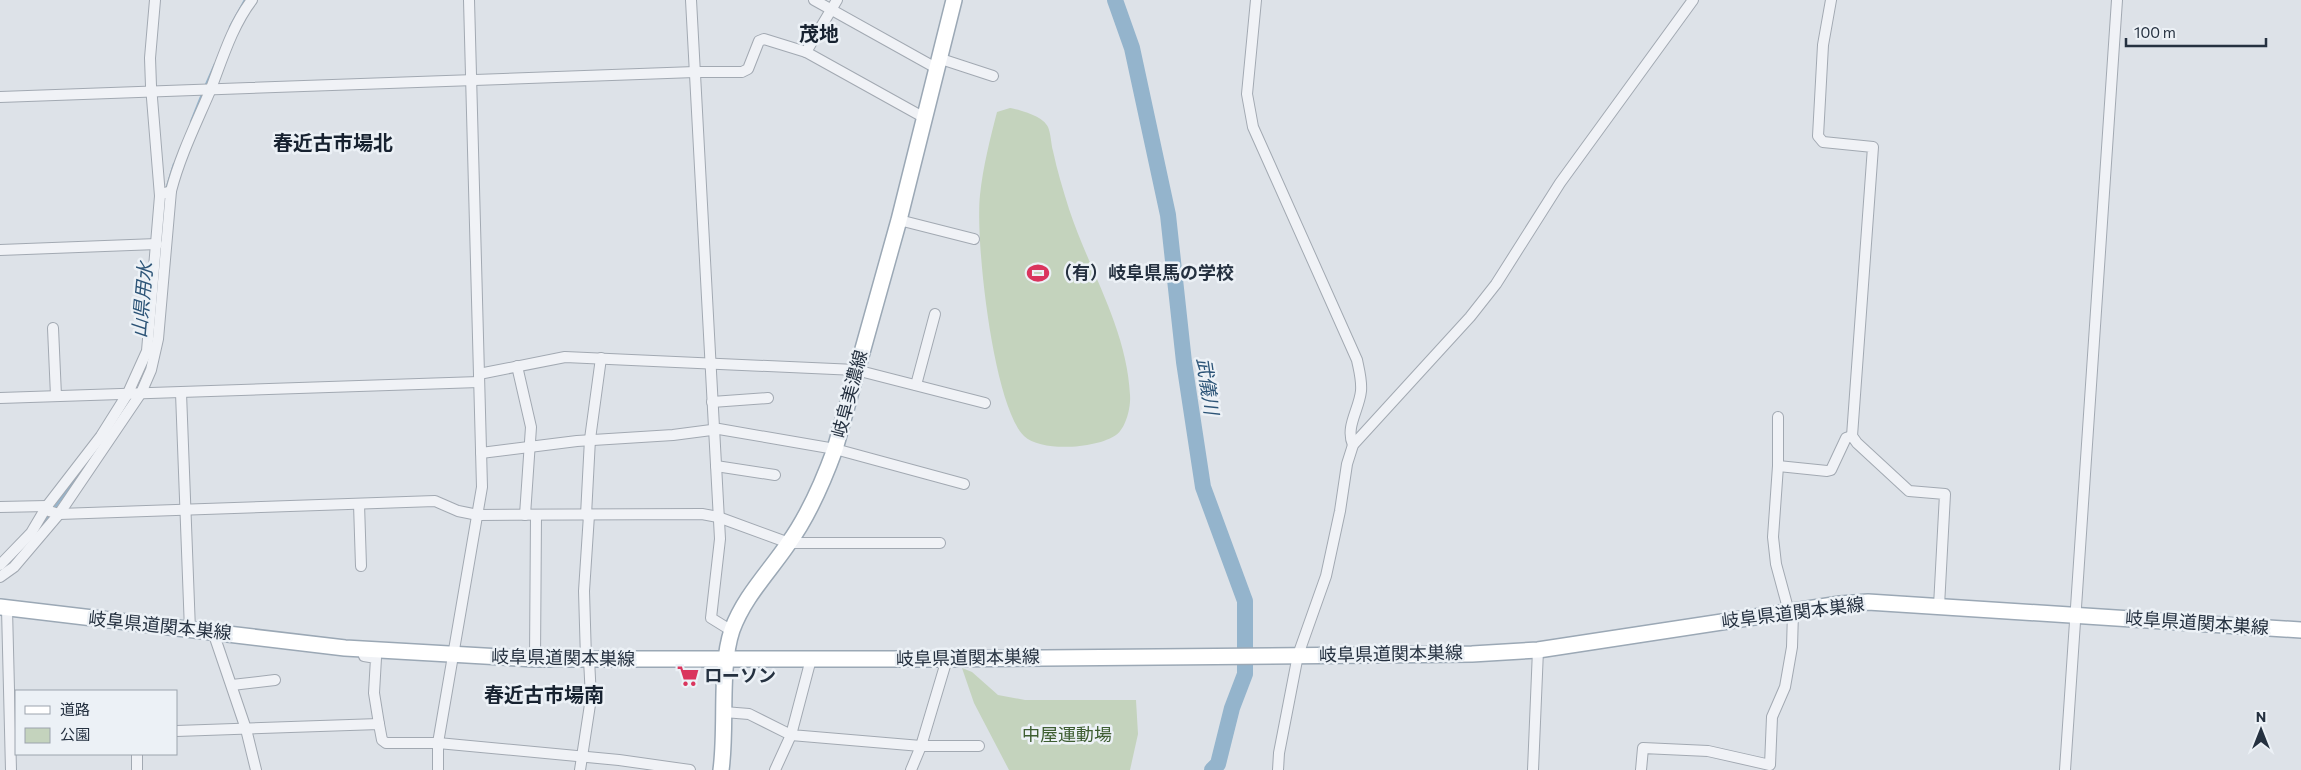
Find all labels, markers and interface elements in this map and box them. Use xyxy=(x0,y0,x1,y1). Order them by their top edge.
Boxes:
scale bar xyxy=(2126,15,2266,47)
district label: 茂地 xyxy=(799,21,839,45)
text: 100 m xyxy=(2134,23,2176,41)
district label: 春近古市場北 xyxy=(273,130,393,154)
water label: 山県用水 xyxy=(127,259,156,339)
sports icon: （有）岐阜県馬の学校 xyxy=(1025,260,1051,286)
place label: （有）岐阜県馬の学校 xyxy=(1054,261,1234,283)
street label: 岐阜美濃線 xyxy=(827,347,871,440)
water label: 武儀川 xyxy=(1193,356,1224,418)
street label: 岐阜県道関本巣線 xyxy=(1720,592,1866,632)
street label: 岐阜県道関本巣線 xyxy=(2124,606,2270,638)
street label: 岐阜県道関本巣線 xyxy=(87,607,233,643)
street label: 岐阜県道関本巣線 xyxy=(1319,641,1463,665)
street label: 岐阜県道関本巣線 xyxy=(491,645,635,669)
street label: 岐阜県道関本巣線 xyxy=(896,645,1040,669)
supermarket icon: ローソン xyxy=(675,663,701,689)
place label: ローソン xyxy=(704,664,776,686)
district label: 春近古市場南 xyxy=(484,682,604,706)
legend xyxy=(15,690,178,755)
text: 道路 xyxy=(60,700,90,718)
north arrow xyxy=(2236,705,2286,755)
text: N xyxy=(2256,708,2266,725)
park label: 中屋運動場 xyxy=(1022,723,1112,745)
text: 公園 xyxy=(60,725,90,743)

